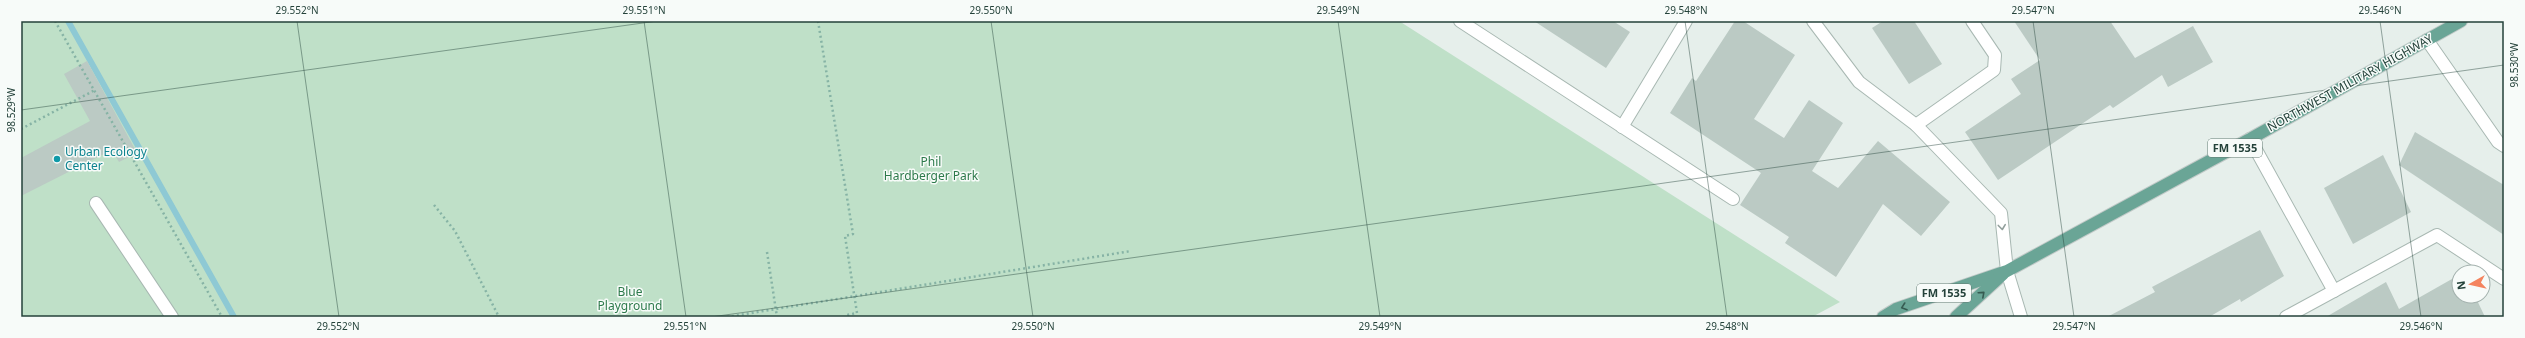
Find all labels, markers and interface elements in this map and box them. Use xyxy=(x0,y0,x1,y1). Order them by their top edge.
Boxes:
text: 29.552°N xyxy=(275,3,319,17)
text: 29.551°N xyxy=(622,3,666,17)
text: 29.550°N xyxy=(969,3,1013,17)
text: 29.549°N xyxy=(1316,3,1360,17)
text: 29.548°N xyxy=(1664,3,1708,17)
text: 29.547°N xyxy=(2011,3,2055,17)
text: 29.546°N xyxy=(2358,3,2402,17)
street label: NORTHWEST MILITARY HIGHWAY xyxy=(2264,30,2436,135)
text: 98.530°W xyxy=(2507,42,2521,87)
text: 98.529°W xyxy=(4,87,18,132)
road number: FM 1535 xyxy=(2208,139,2262,157)
place label: Urban Ecology Center xyxy=(65,143,148,174)
park label: Phil Hardberger Park xyxy=(884,153,979,184)
marker: Urban Ecology Center xyxy=(52,154,62,164)
one-way arrow xyxy=(1997,224,2006,230)
north arrow xyxy=(2451,264,2491,304)
text: N xyxy=(2453,280,2469,291)
park label: Blue Playground xyxy=(598,283,662,314)
road number: FM 1535 xyxy=(1917,284,1971,302)
one-way arrow xyxy=(1977,292,1984,299)
one-way arrow xyxy=(1901,302,1908,310)
text: 29.552°N xyxy=(316,319,360,333)
text: 29.551°N xyxy=(663,319,707,333)
text: 29.550°N xyxy=(1011,319,1055,333)
text: 29.549°N xyxy=(1358,319,1402,333)
text: 29.548°N xyxy=(1705,319,1749,333)
text: 29.547°N xyxy=(2052,319,2096,333)
text: 29.546°N xyxy=(2399,319,2443,333)

